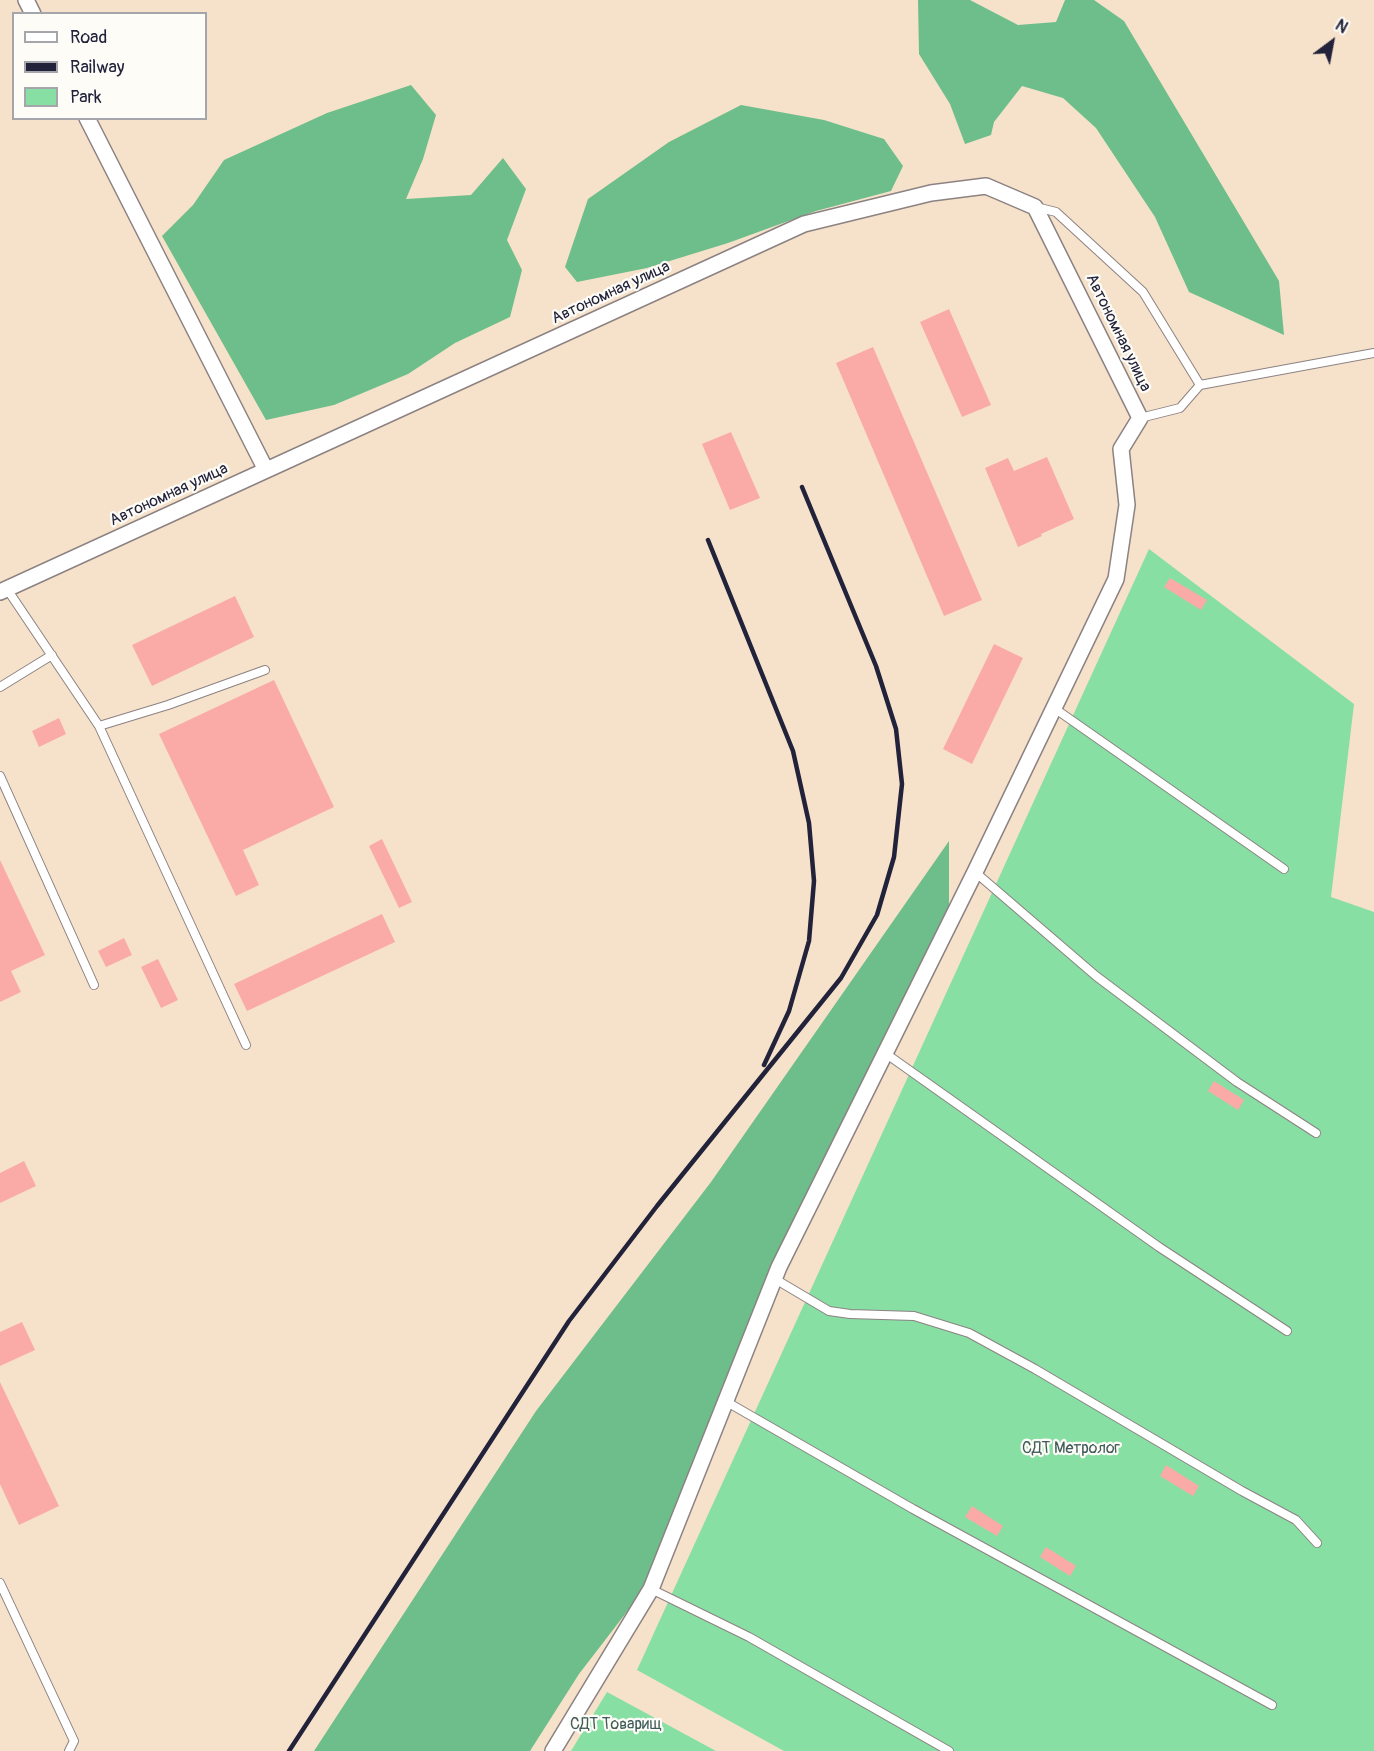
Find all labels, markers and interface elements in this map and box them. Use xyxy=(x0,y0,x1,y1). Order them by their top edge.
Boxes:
legend xyxy=(12,12,207,120)
north arrow xyxy=(1302,12,1362,72)
text: N xyxy=(1332,15,1351,38)
text: Road xyxy=(70,26,107,49)
text: Railway xyxy=(70,56,125,79)
text: Park xyxy=(70,86,102,109)
street label: Автономная улица xyxy=(549,257,673,329)
street label: Автономная улица xyxy=(1081,271,1155,395)
street label: Автономная улица xyxy=(107,459,231,531)
park label: СДТ Метролог xyxy=(1022,1439,1120,1459)
park label: СДТ Товарищ xyxy=(570,1715,662,1735)

